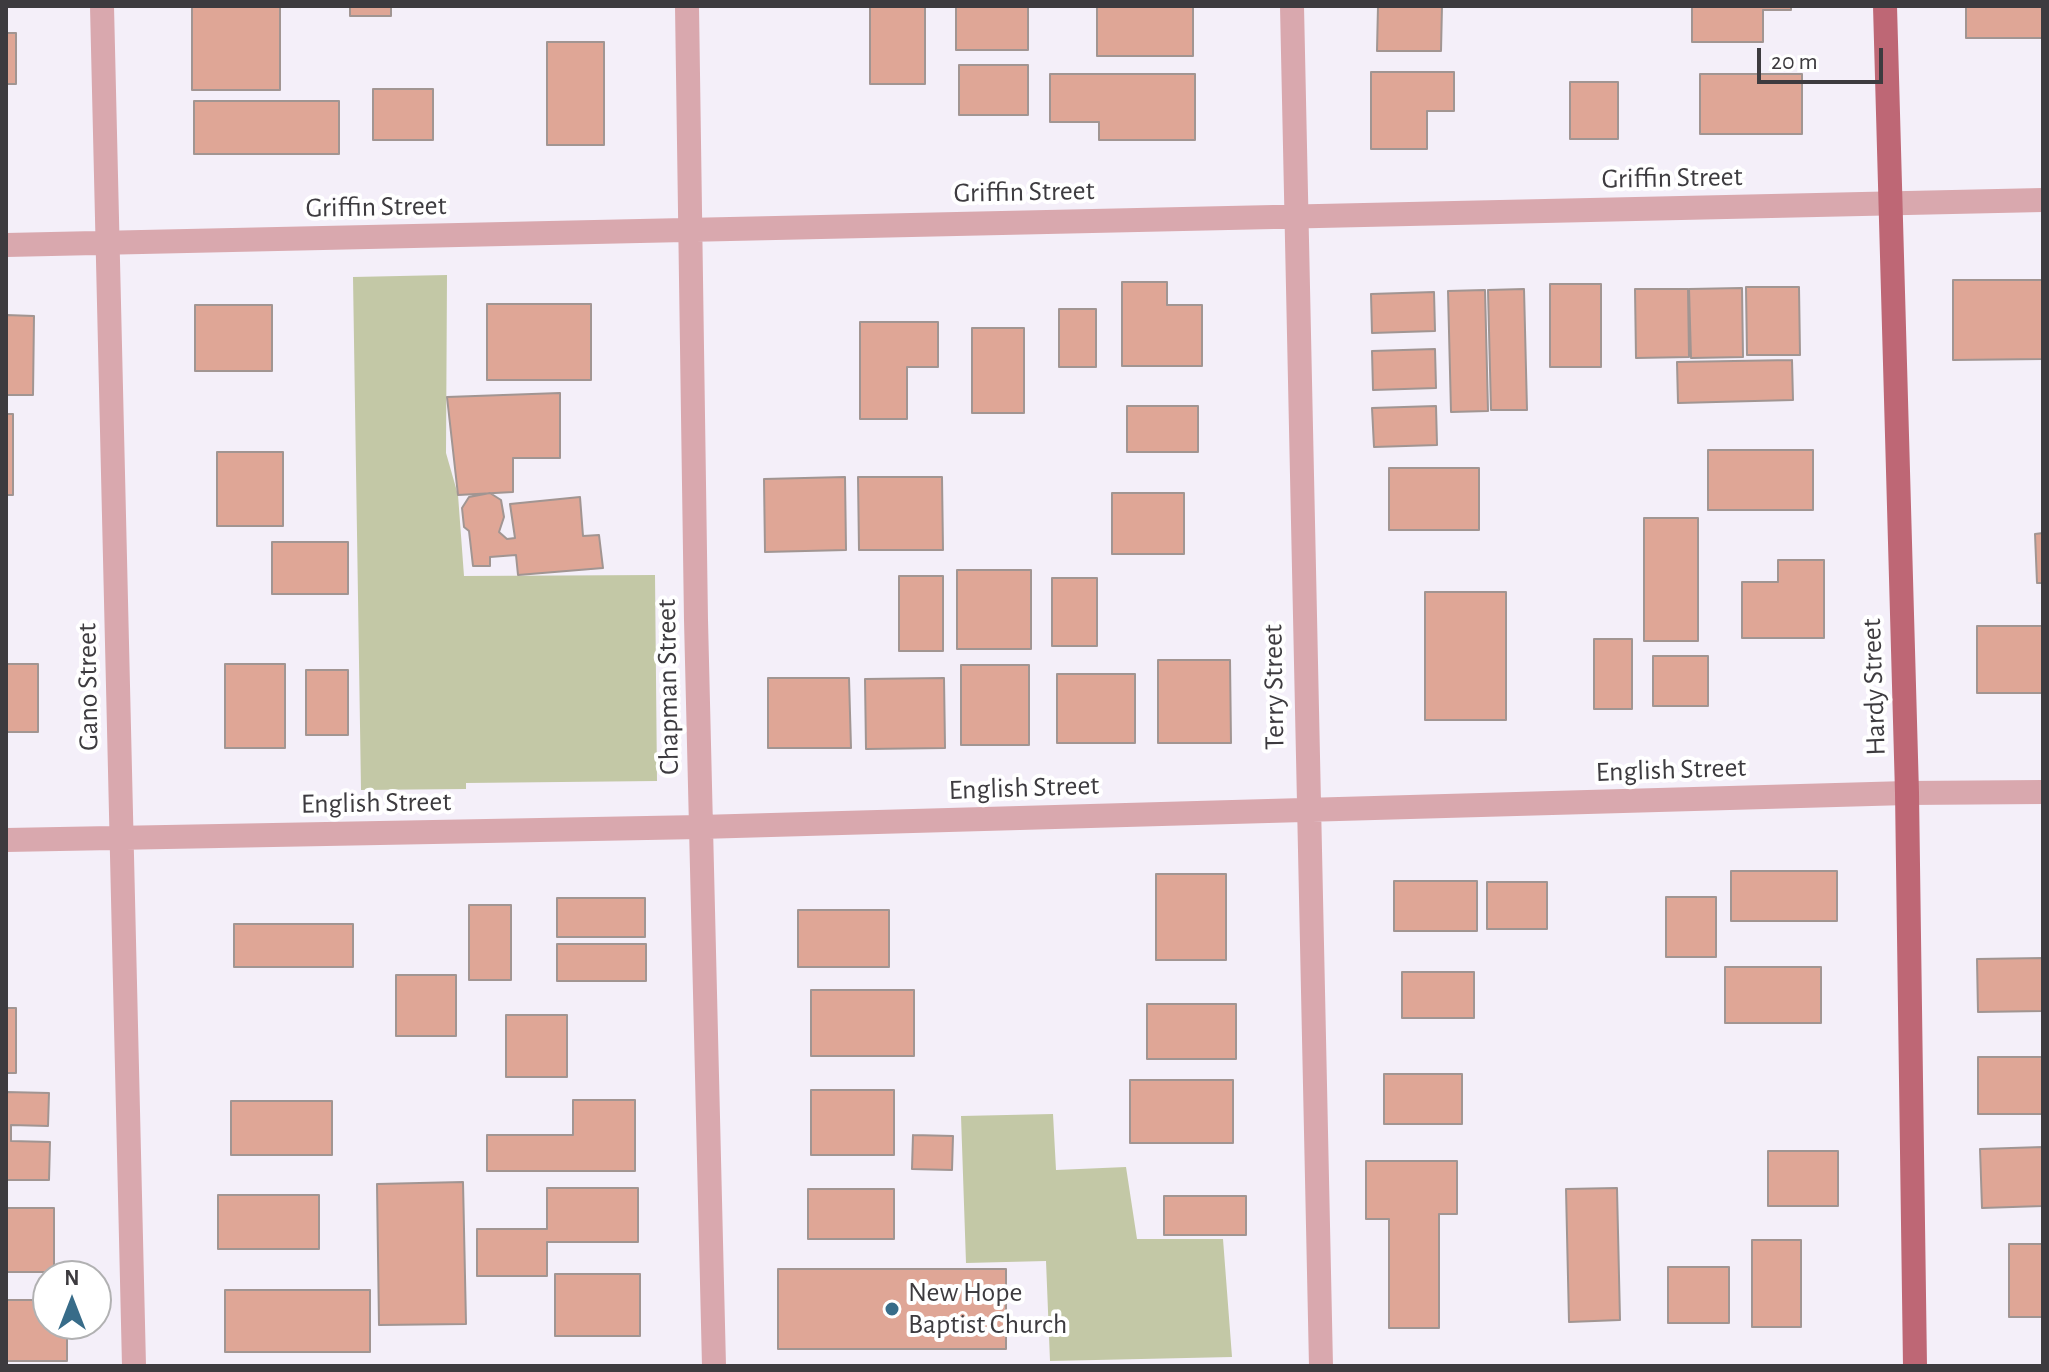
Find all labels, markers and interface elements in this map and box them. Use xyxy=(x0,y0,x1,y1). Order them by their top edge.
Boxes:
scale bar xyxy=(1761,32,1887,82)
text: 20 m xyxy=(1771,50,1818,74)
street label: Griffin Street xyxy=(1601,160,1743,196)
street label: Griffin Street xyxy=(953,174,1095,210)
street label: Griffin Street xyxy=(305,189,447,225)
street label: Chapman Street xyxy=(650,599,686,775)
street label: Hardy Street xyxy=(1855,618,1893,756)
street label: Gano Street xyxy=(70,623,106,751)
street label: Terry Street xyxy=(1256,624,1292,750)
street label: English Street xyxy=(1595,751,1747,789)
street label: English Street xyxy=(948,769,1100,807)
street label: English Street xyxy=(300,785,452,821)
north arrow xyxy=(32,1260,112,1340)
text: N xyxy=(64,1267,80,1289)
place label: New Hope Baptist Church xyxy=(908,1276,1067,1342)
marker: New Hope Baptist Church xyxy=(883,1300,901,1318)

